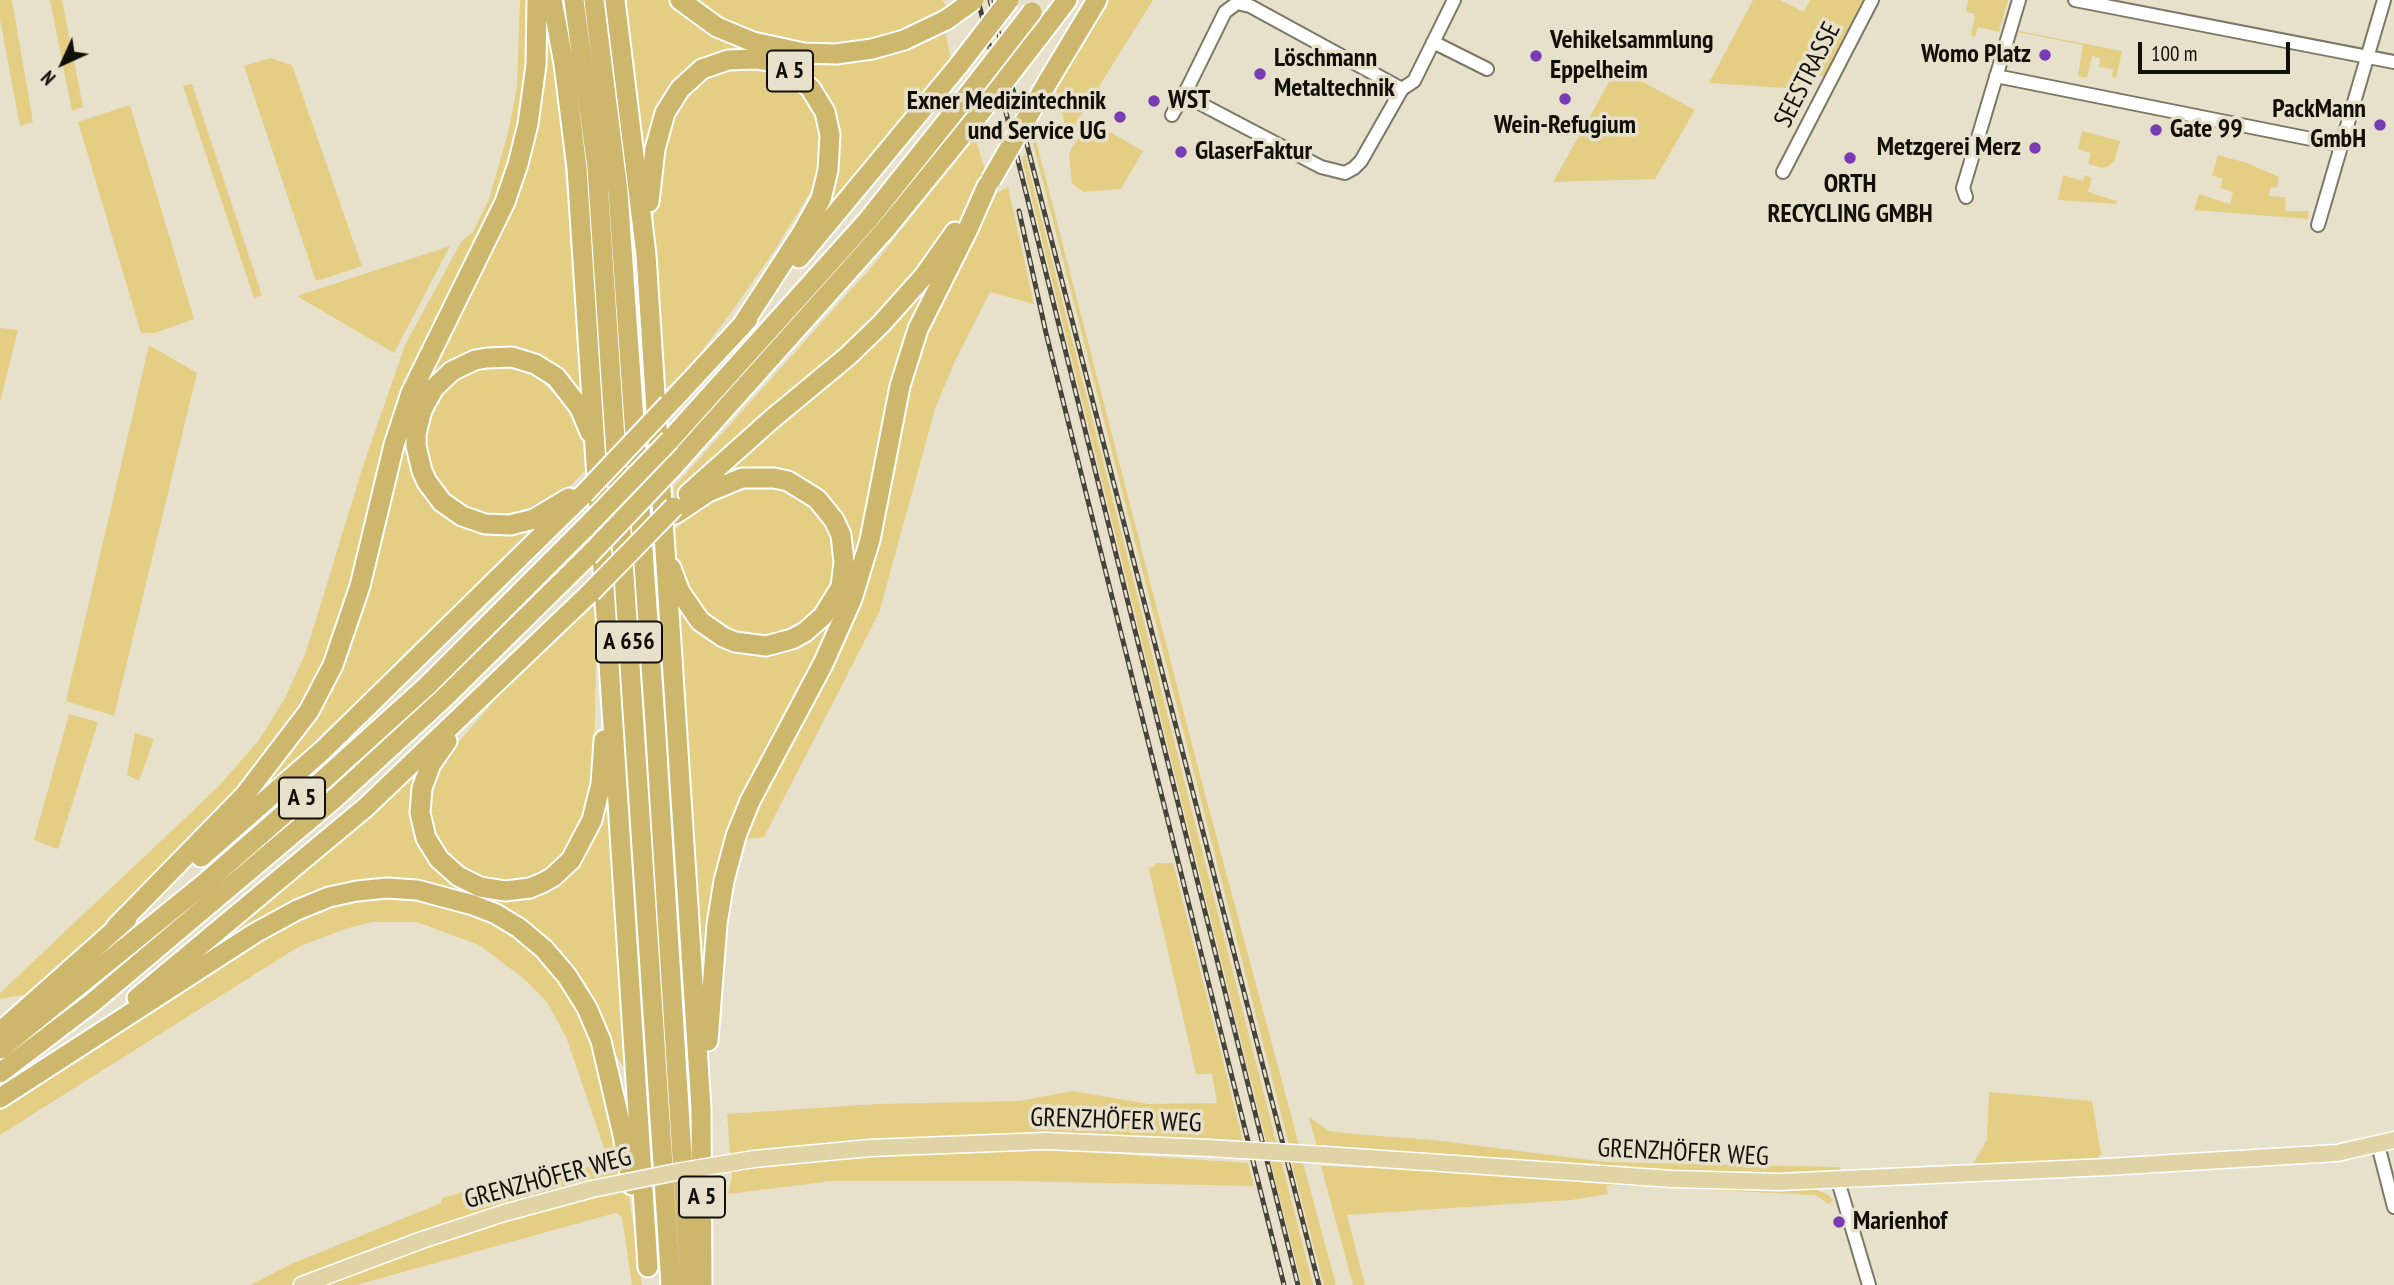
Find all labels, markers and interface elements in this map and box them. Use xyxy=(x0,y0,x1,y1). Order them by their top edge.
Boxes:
street label: SEESTRASSE xyxy=(1768,17,1848,133)
place label: Vehikelsammlung Eppelheim xyxy=(1550,25,1713,86)
north arrow xyxy=(28,28,98,98)
scale bar xyxy=(2142,28,2294,72)
place label: Womo Platz xyxy=(1921,39,2031,71)
text: 100 m xyxy=(2151,40,2197,67)
place label: Löschmann Metaltechnik xyxy=(1274,43,1395,104)
marker: Womo Platz xyxy=(2037,47,2053,63)
marker: Vehikelsammlung Eppelheim xyxy=(1528,48,1544,64)
road number: A 5 xyxy=(767,50,813,92)
text: N xyxy=(36,66,60,90)
marker: Löschmann Metaltechnik xyxy=(1252,66,1268,82)
place label: WST xyxy=(1168,85,1210,117)
place label: Exner Medizintechnik und Service UG xyxy=(907,86,1106,148)
marker: Wein-Refugium xyxy=(1557,91,1573,107)
marker: WST xyxy=(1146,93,1162,109)
place label: PackMann GmbH xyxy=(2272,94,2366,156)
marker: Exner Medizintechnik und Service UG xyxy=(1112,109,1128,125)
place label: Wein-Refugium xyxy=(1494,110,1636,142)
place label: Gate 99 xyxy=(2170,114,2243,146)
marker: PackMann GmbH xyxy=(2372,117,2388,133)
marker: Gate 99 xyxy=(2148,122,2164,138)
place label: Metzgerei Merz xyxy=(1877,132,2021,164)
place label: GlaserFaktur xyxy=(1195,136,1312,168)
marker: Metzgerei Merz xyxy=(2027,140,2043,156)
marker: GlaserFaktur xyxy=(1173,144,1189,160)
marker: ORTH RECYCLING GMBH xyxy=(1842,150,1858,166)
place label: ORTH RECYCLING GMBH xyxy=(1767,169,1933,230)
road number: A 656 xyxy=(596,622,662,662)
road number: A 5 xyxy=(279,778,325,818)
street label: GRENZHÖFER WEG xyxy=(1030,1102,1202,1140)
street label: GRENZHÖFER WEG xyxy=(1597,1133,1769,1173)
street label: GRENZHÖFER WEG xyxy=(461,1142,635,1216)
road number: A 5 xyxy=(679,1176,725,1218)
place label: Marienhof xyxy=(1853,1206,1947,1238)
marker: Marienhof xyxy=(1831,1214,1847,1230)

